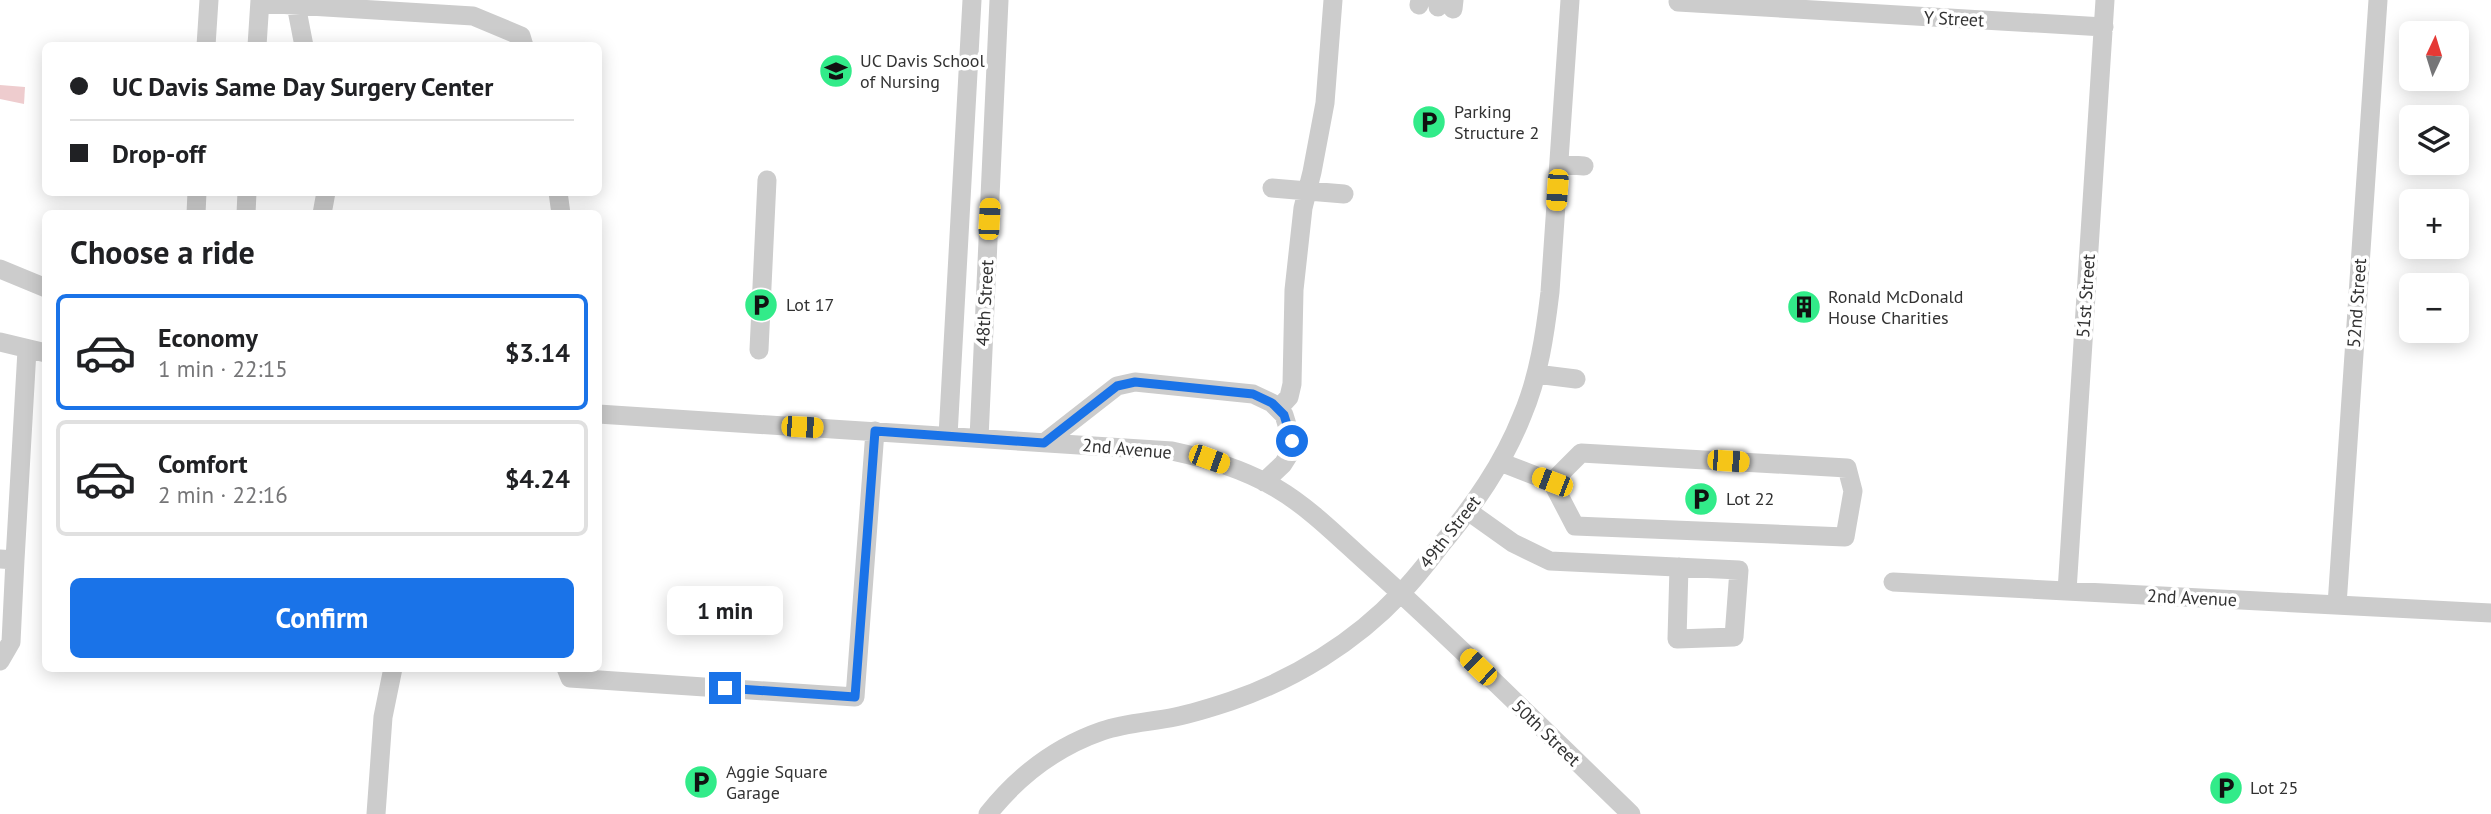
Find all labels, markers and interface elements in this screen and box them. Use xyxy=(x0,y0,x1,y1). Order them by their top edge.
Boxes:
street label: Y Street xyxy=(1923,5,1985,32)
north arrow xyxy=(2399,21,2469,91)
map controls xyxy=(2399,21,2469,343)
place label: UC Davis School of Nursing xyxy=(860,49,986,93)
school or university icon: UC Davis School of Nursing xyxy=(817,52,855,90)
text: UC Davis Same Day Surgery Center xyxy=(112,70,493,103)
place label: Parking Structure 2 xyxy=(1454,100,1539,144)
parking icon: Parking Structure 2 xyxy=(1410,103,1448,141)
button: layers xyxy=(2399,105,2469,175)
text: Drop-off xyxy=(112,137,206,170)
car xyxy=(1546,168,1569,212)
button: + xyxy=(2399,189,2469,259)
car xyxy=(978,197,1001,241)
text: Choose a ride xyxy=(70,231,255,273)
street label: 51st Street xyxy=(2071,253,2100,339)
street label: 52nd Street xyxy=(2342,257,2371,349)
street label: 48th Street xyxy=(971,259,998,347)
button: − xyxy=(2399,273,2469,343)
place label: Ronald McDonald House Charities xyxy=(1828,285,1964,329)
parking icon: Lot 17 xyxy=(742,286,780,324)
building icon: Ronald McDonald House Charities xyxy=(1785,288,1823,326)
place label: Lot 17 xyxy=(786,293,834,316)
icon: car xyxy=(74,321,137,384)
text: Economy xyxy=(158,321,258,354)
text: $3.14 xyxy=(505,336,570,369)
text: 1 min · 22:15 xyxy=(158,354,288,383)
car xyxy=(781,415,824,439)
route start xyxy=(1276,425,1308,457)
street label: 2nd Avenue xyxy=(1081,433,1173,464)
car xyxy=(1186,442,1233,476)
icon: car xyxy=(74,447,137,510)
text: Comfort xyxy=(158,447,248,480)
car xyxy=(1707,449,1750,473)
text: $4.24 xyxy=(505,462,570,495)
car xyxy=(1529,465,1576,499)
text: 2 min · 22:16 xyxy=(158,480,288,509)
parking icon: Lot 22 xyxy=(1682,480,1720,518)
place label: Lot 22 xyxy=(1726,487,1774,510)
street label: 49th Street xyxy=(1414,491,1485,573)
button: Confirm xyxy=(70,578,574,658)
street label: 2nd Avenue xyxy=(2147,584,2237,611)
callout: 1 min xyxy=(667,586,783,636)
text: 1 min xyxy=(697,596,753,625)
car xyxy=(1456,645,1501,689)
route end xyxy=(709,672,741,704)
street label: 50th Street xyxy=(1507,694,1585,771)
place label: Aggie Square Garage xyxy=(726,760,828,804)
parking icon: Aggie Square Garage xyxy=(682,763,720,801)
parking icon: Lot 25 xyxy=(2207,769,2245,807)
place label: Lot 25 xyxy=(2250,776,2298,799)

